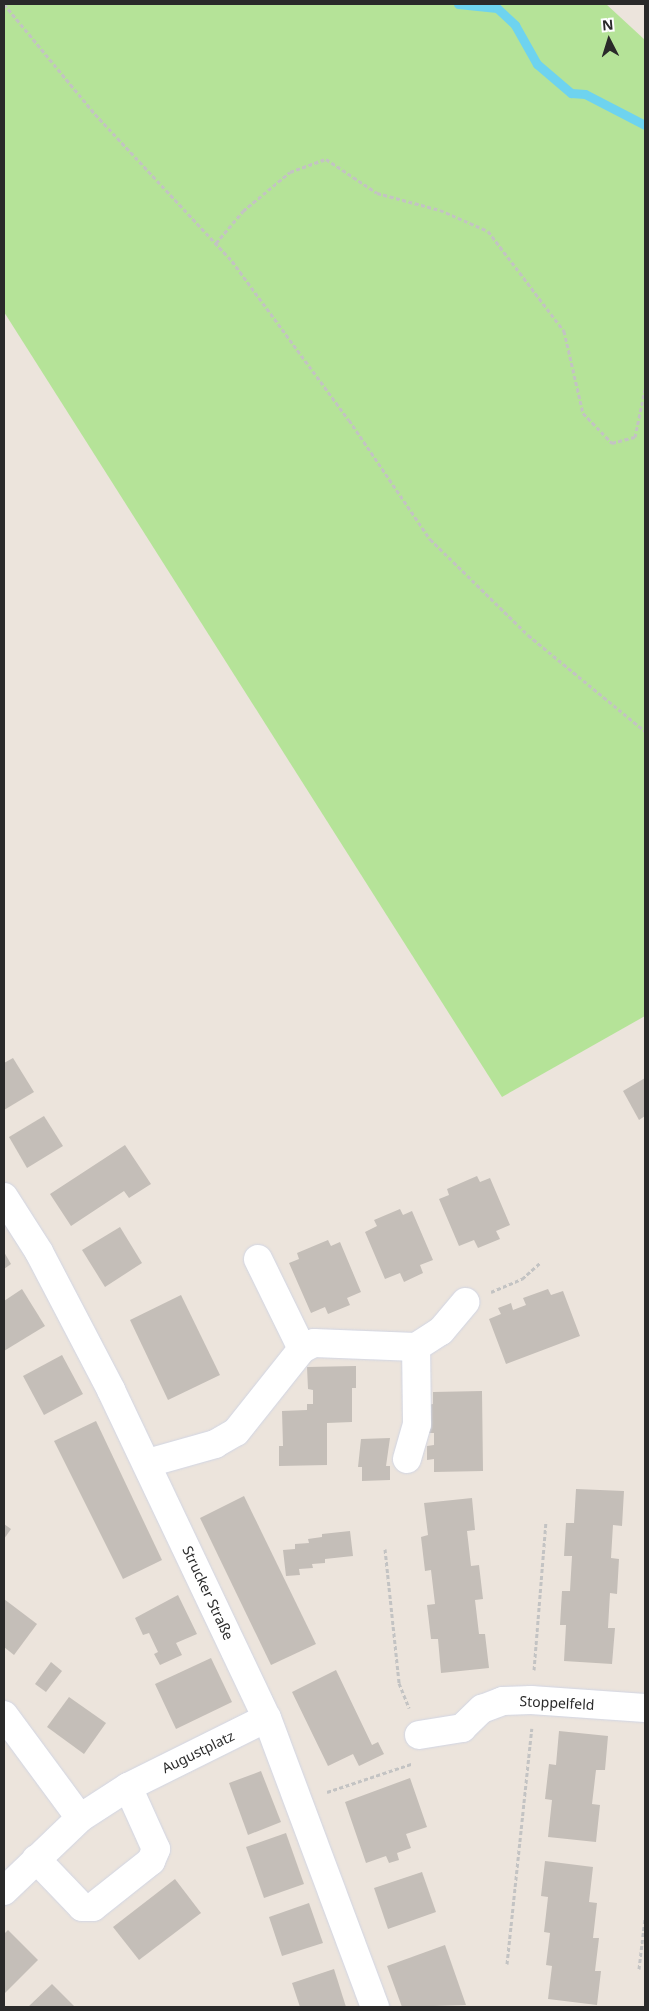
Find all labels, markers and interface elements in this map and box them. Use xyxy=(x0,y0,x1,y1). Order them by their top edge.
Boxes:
north arrow xyxy=(584,15,634,65)
text: N xyxy=(601,15,614,35)
street label: Strucker Straße xyxy=(179,1543,237,1643)
street label: Stoppelfeld xyxy=(519,1693,595,1713)
street label: Augustplatz xyxy=(159,1727,237,1777)

